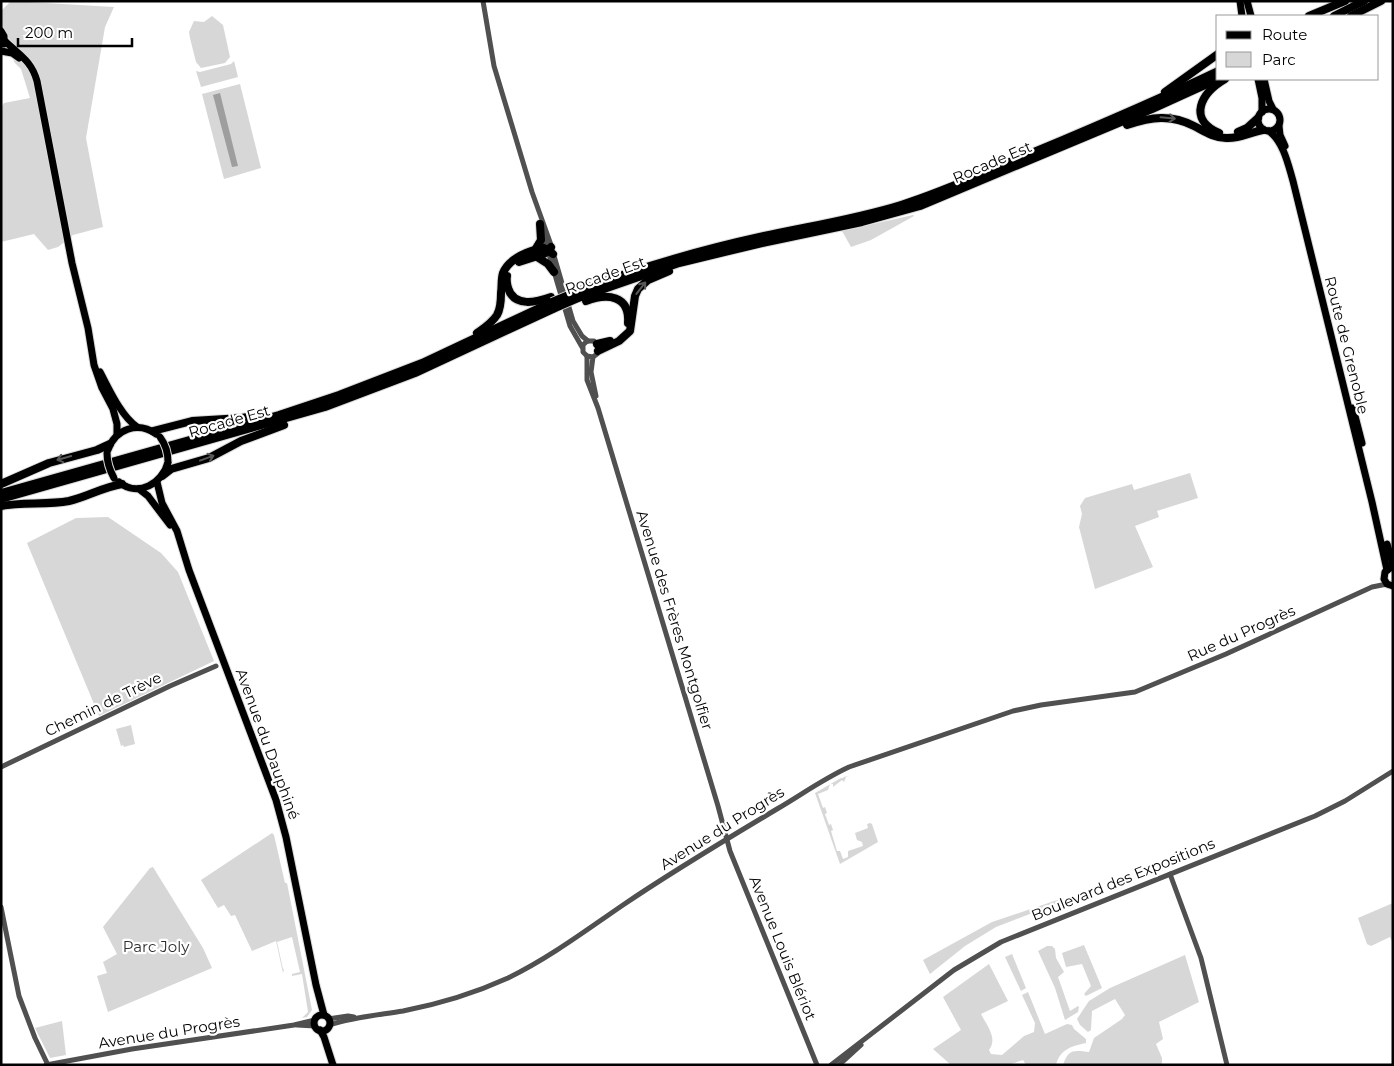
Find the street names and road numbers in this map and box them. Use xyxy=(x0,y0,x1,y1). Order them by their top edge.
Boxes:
street label: Rocade Est xyxy=(950,137,1034,187)
street label: Rocade Est xyxy=(562,252,648,298)
street label: Route de Grenoble xyxy=(1321,274,1373,416)
street label: Rocade Est xyxy=(186,400,272,442)
street label: Avenue des Frères Montgolfier xyxy=(632,508,718,732)
street label: Rue du Progrès xyxy=(1184,601,1298,665)
street label: Avenue du Dauphiné xyxy=(232,666,304,822)
street label: Chemin de Trève xyxy=(42,668,164,740)
street label: Avenue du Progrès xyxy=(656,782,788,874)
street label: Boulevard des Expositions xyxy=(1028,833,1218,925)
street label: Avenue Louis Blériot xyxy=(745,873,821,1023)
street label: Avenue du Progrès xyxy=(97,1011,241,1053)

